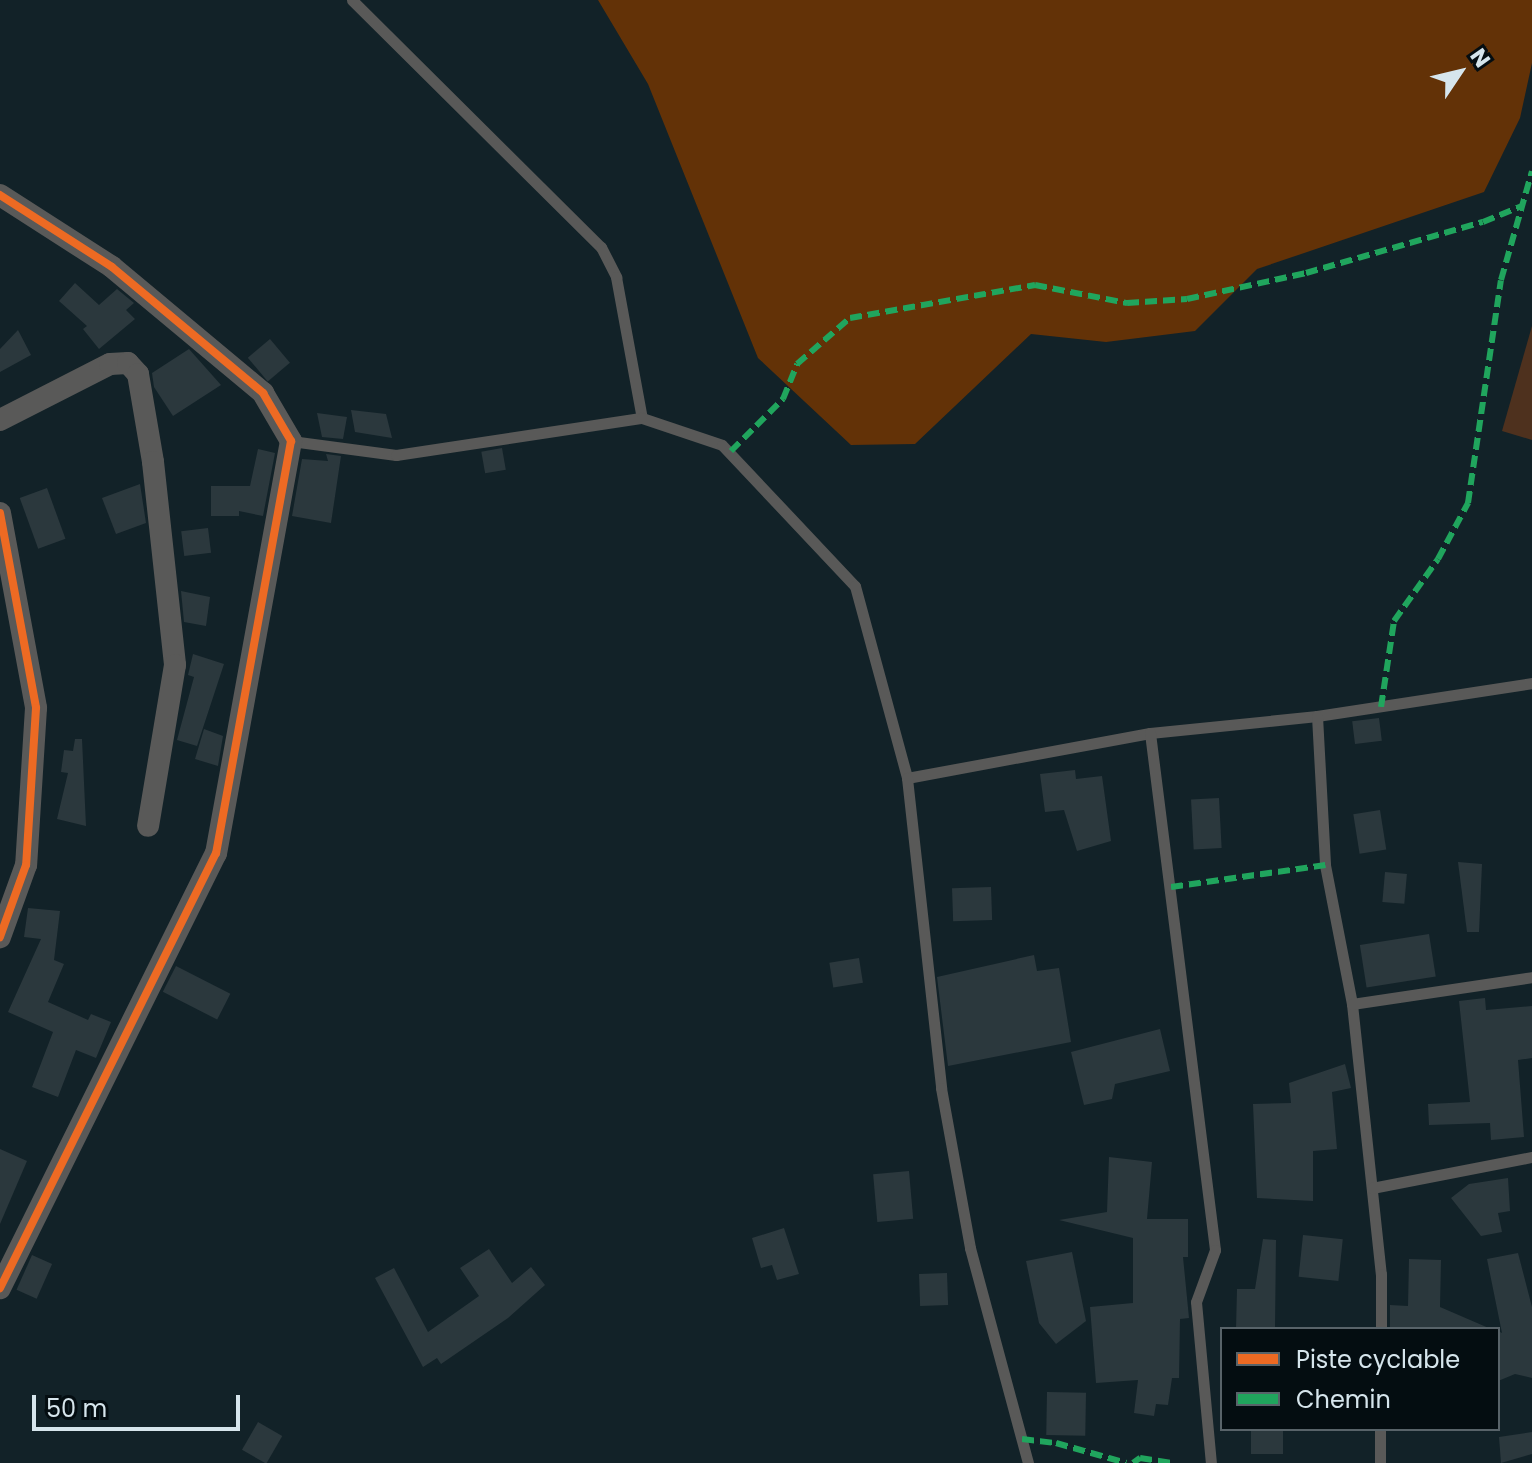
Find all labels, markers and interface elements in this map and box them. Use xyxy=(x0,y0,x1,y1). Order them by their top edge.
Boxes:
north arrow xyxy=(1420,32,1500,112)
text: N xyxy=(1463,42,1498,74)
legend xyxy=(1220,1327,1500,1431)
text: Piste cyclable xyxy=(1296,1343,1460,1376)
scale bar xyxy=(36,1379,244,1429)
text: Chemin xyxy=(1296,1383,1391,1416)
text: 50 m xyxy=(46,1392,107,1425)

